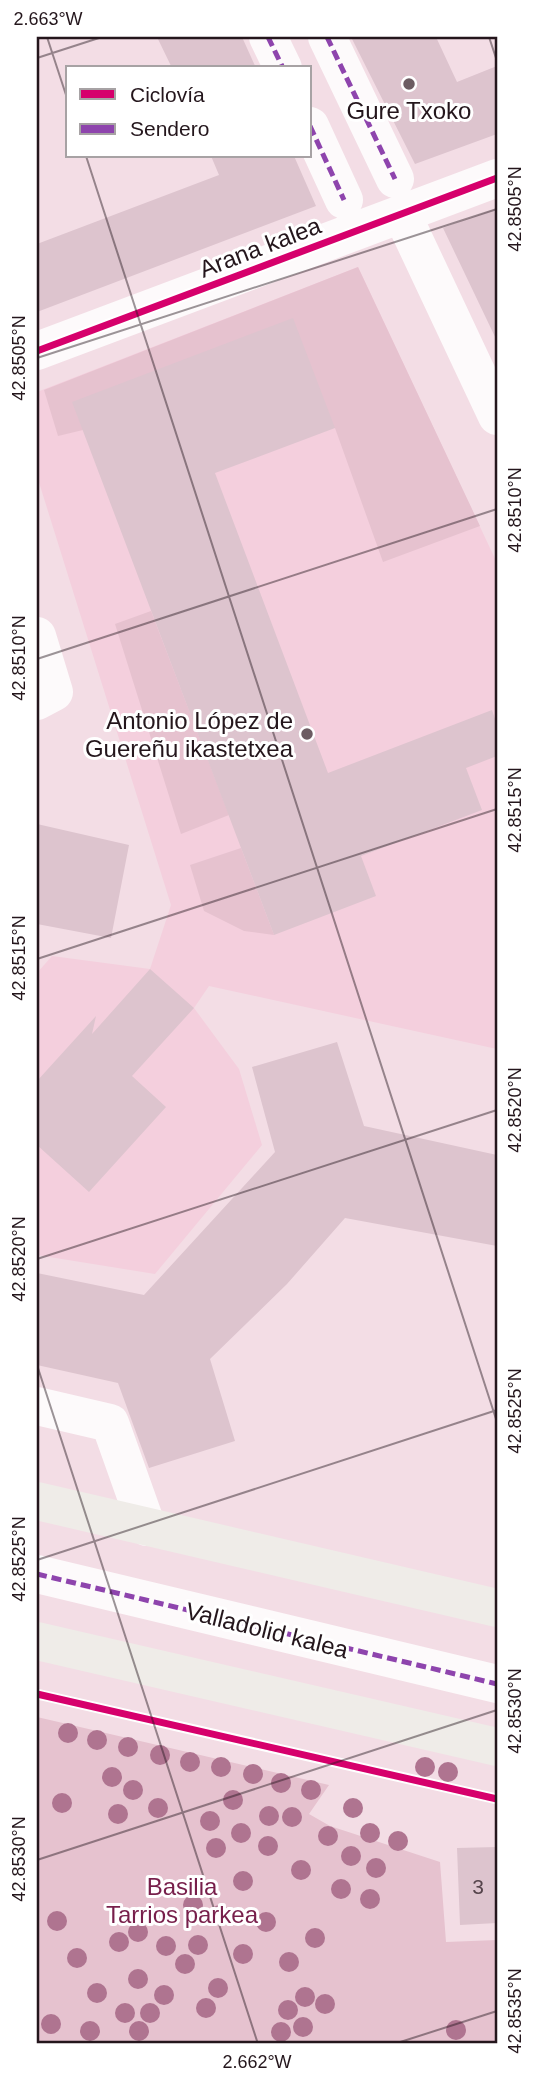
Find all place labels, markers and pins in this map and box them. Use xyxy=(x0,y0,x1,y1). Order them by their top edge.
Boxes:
marker: Gure Txoko xyxy=(401,76,417,92)
place label: Gure Txoko xyxy=(347,97,471,124)
place label: Antonio López de Guereñu ikastetxea xyxy=(85,707,294,762)
marker: Antonio López de Guereñu ikastetxea xyxy=(299,726,315,742)

